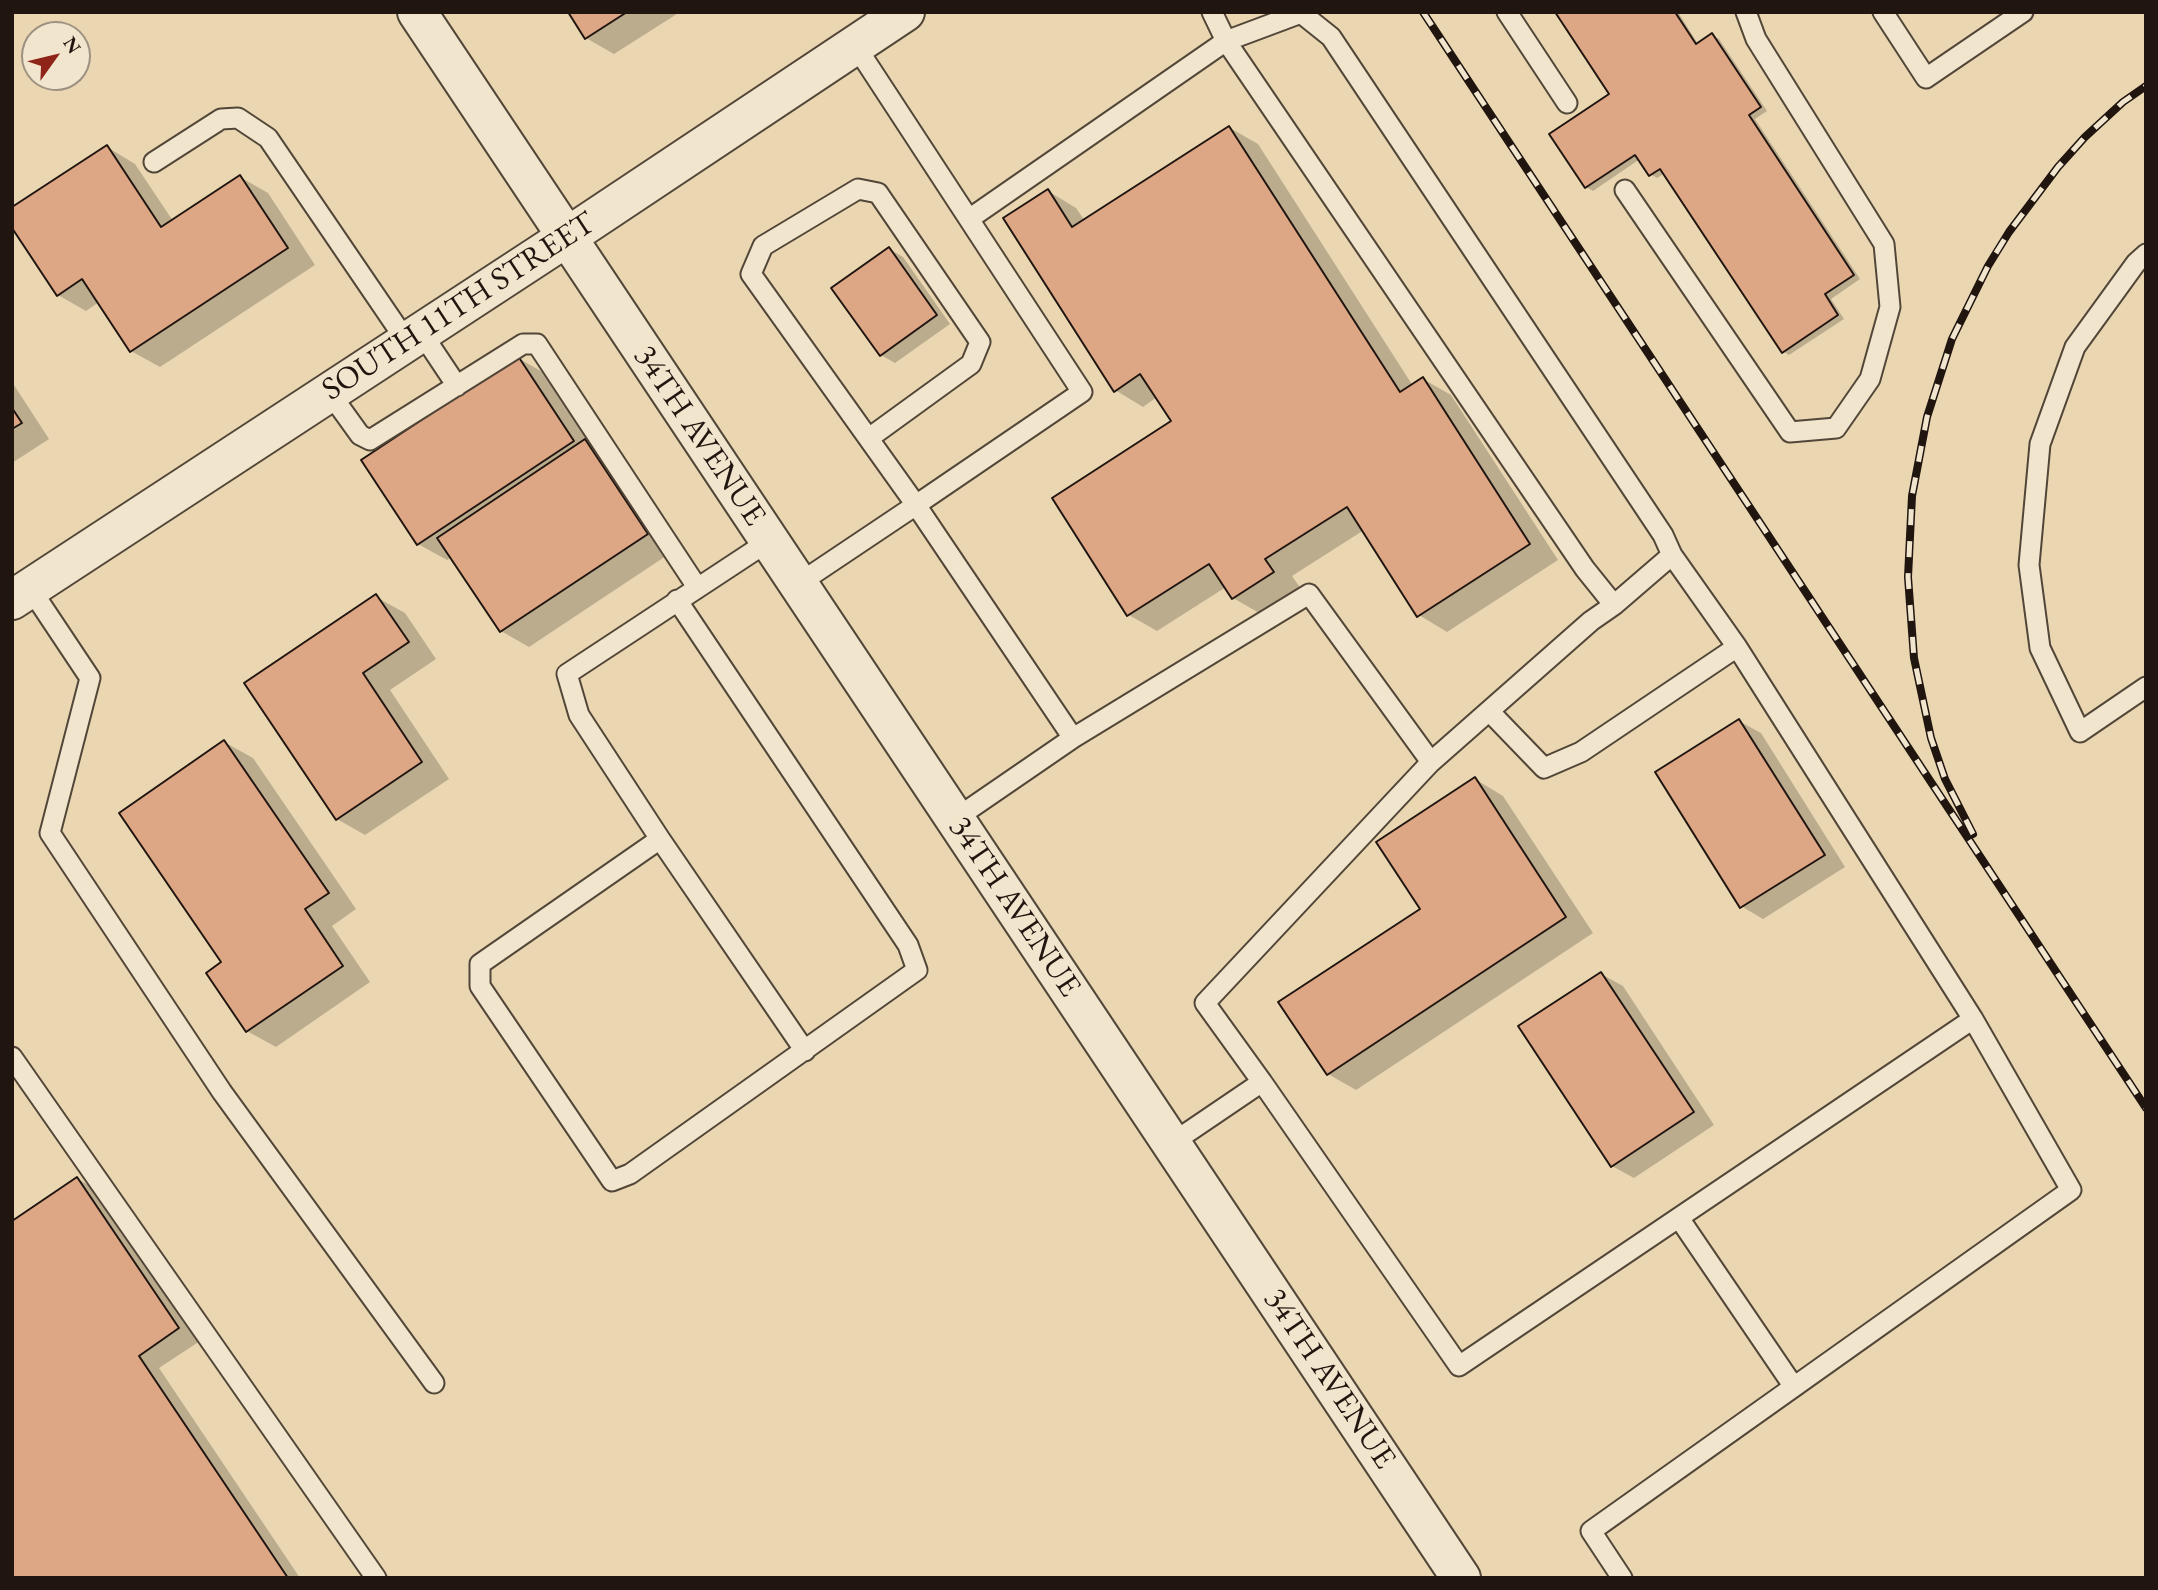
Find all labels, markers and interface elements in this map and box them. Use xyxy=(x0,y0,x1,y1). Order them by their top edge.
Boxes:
north arrow xyxy=(21,21,91,91)
text: N xyxy=(58,32,87,58)
street label: SOUTH 11TH STREET xyxy=(315,204,603,410)
street label: 34TH AVENUE xyxy=(625,339,773,533)
street label: 34TH AVENUE xyxy=(940,810,1088,1004)
street label: 34TH AVENUE xyxy=(1255,1282,1403,1476)

